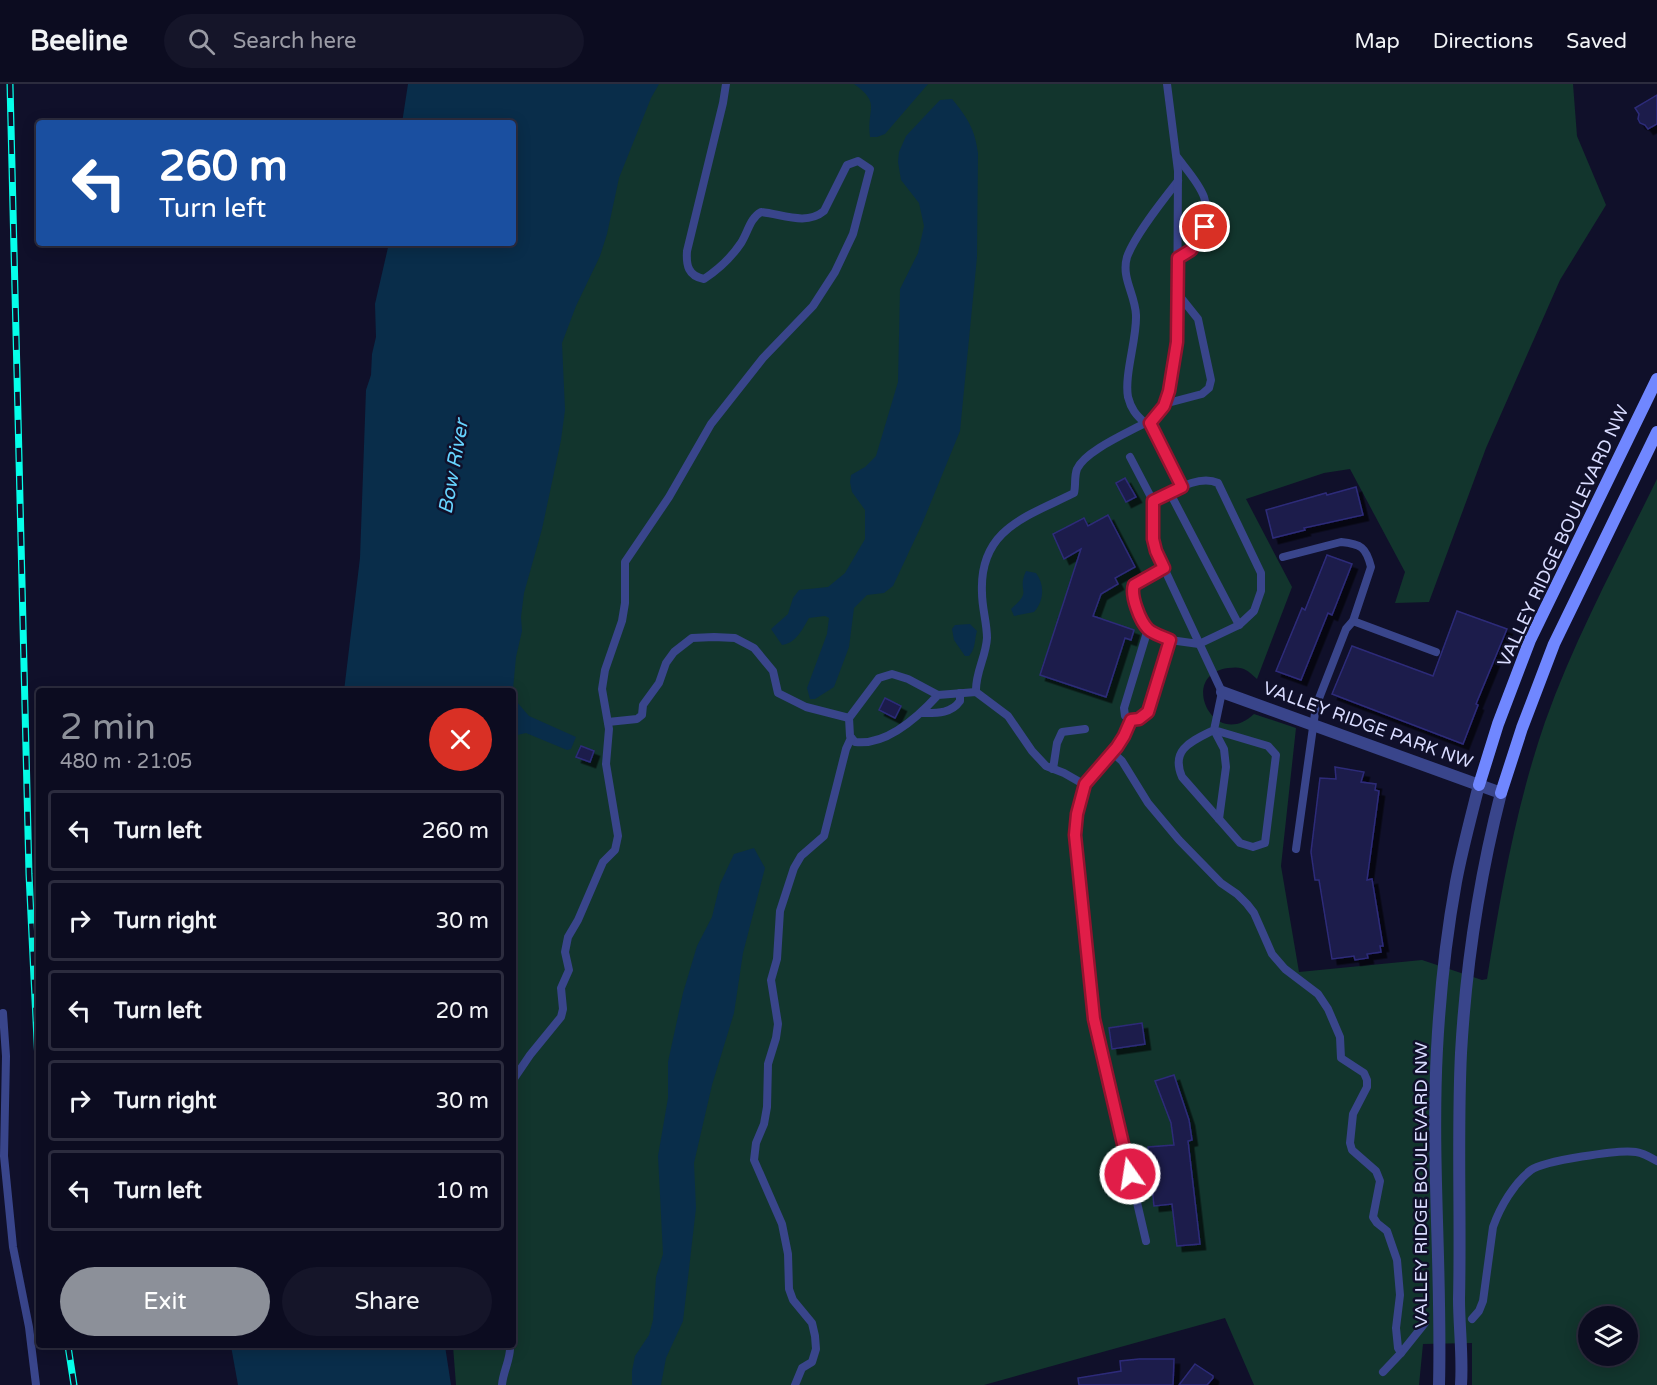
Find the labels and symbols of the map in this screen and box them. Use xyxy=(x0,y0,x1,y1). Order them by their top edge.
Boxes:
pin xyxy=(1179,201,1230,252)
street label: VALLEY RIDGE BOULEVARD NW xyxy=(1493,402,1633,670)
water label: Bow River xyxy=(434,416,475,516)
street label: VALLEY RIDGE PARK NW xyxy=(1260,677,1476,773)
street label: VALLEY RIDGE BOULEVARD NW xyxy=(1410,1042,1432,1328)
position arrow xyxy=(1098,1142,1162,1206)

